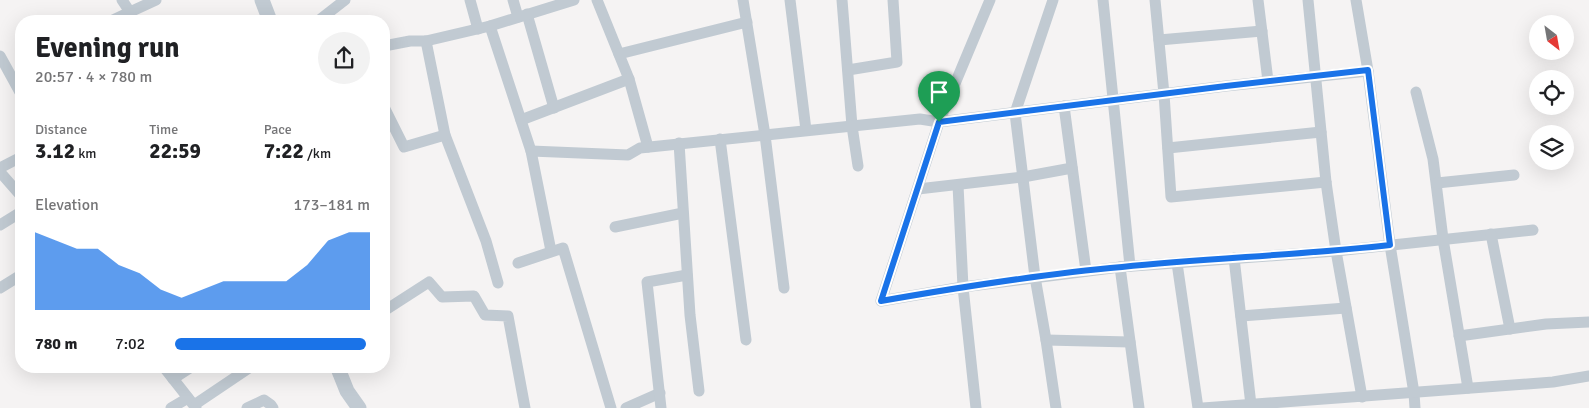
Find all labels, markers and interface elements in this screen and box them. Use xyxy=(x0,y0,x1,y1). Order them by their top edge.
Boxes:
north arrow xyxy=(1529,15,1574,60)
map controls xyxy=(1529,15,1574,170)
text: Evening run xyxy=(35,31,180,65)
button: share xyxy=(318,32,370,84)
text: 20:57 · 4 × 780 m xyxy=(35,67,152,87)
button: locate xyxy=(1529,70,1574,115)
pin xyxy=(918,71,960,122)
icon: arrive xyxy=(925,78,953,106)
text: Distance xyxy=(35,121,87,138)
text: Time xyxy=(149,121,178,138)
text: Pace xyxy=(264,121,292,138)
button: layers xyxy=(1529,125,1574,170)
text: 3.12 xyxy=(35,138,75,164)
text: 22:59 xyxy=(149,138,201,164)
text: 7:22 xyxy=(264,138,304,164)
text: km xyxy=(75,145,96,162)
text: /km xyxy=(304,145,331,162)
text: Elevation xyxy=(35,195,99,215)
text: 173–181 m xyxy=(293,195,370,215)
text: 780 m xyxy=(35,334,77,354)
text: 7:02 xyxy=(115,334,145,354)

